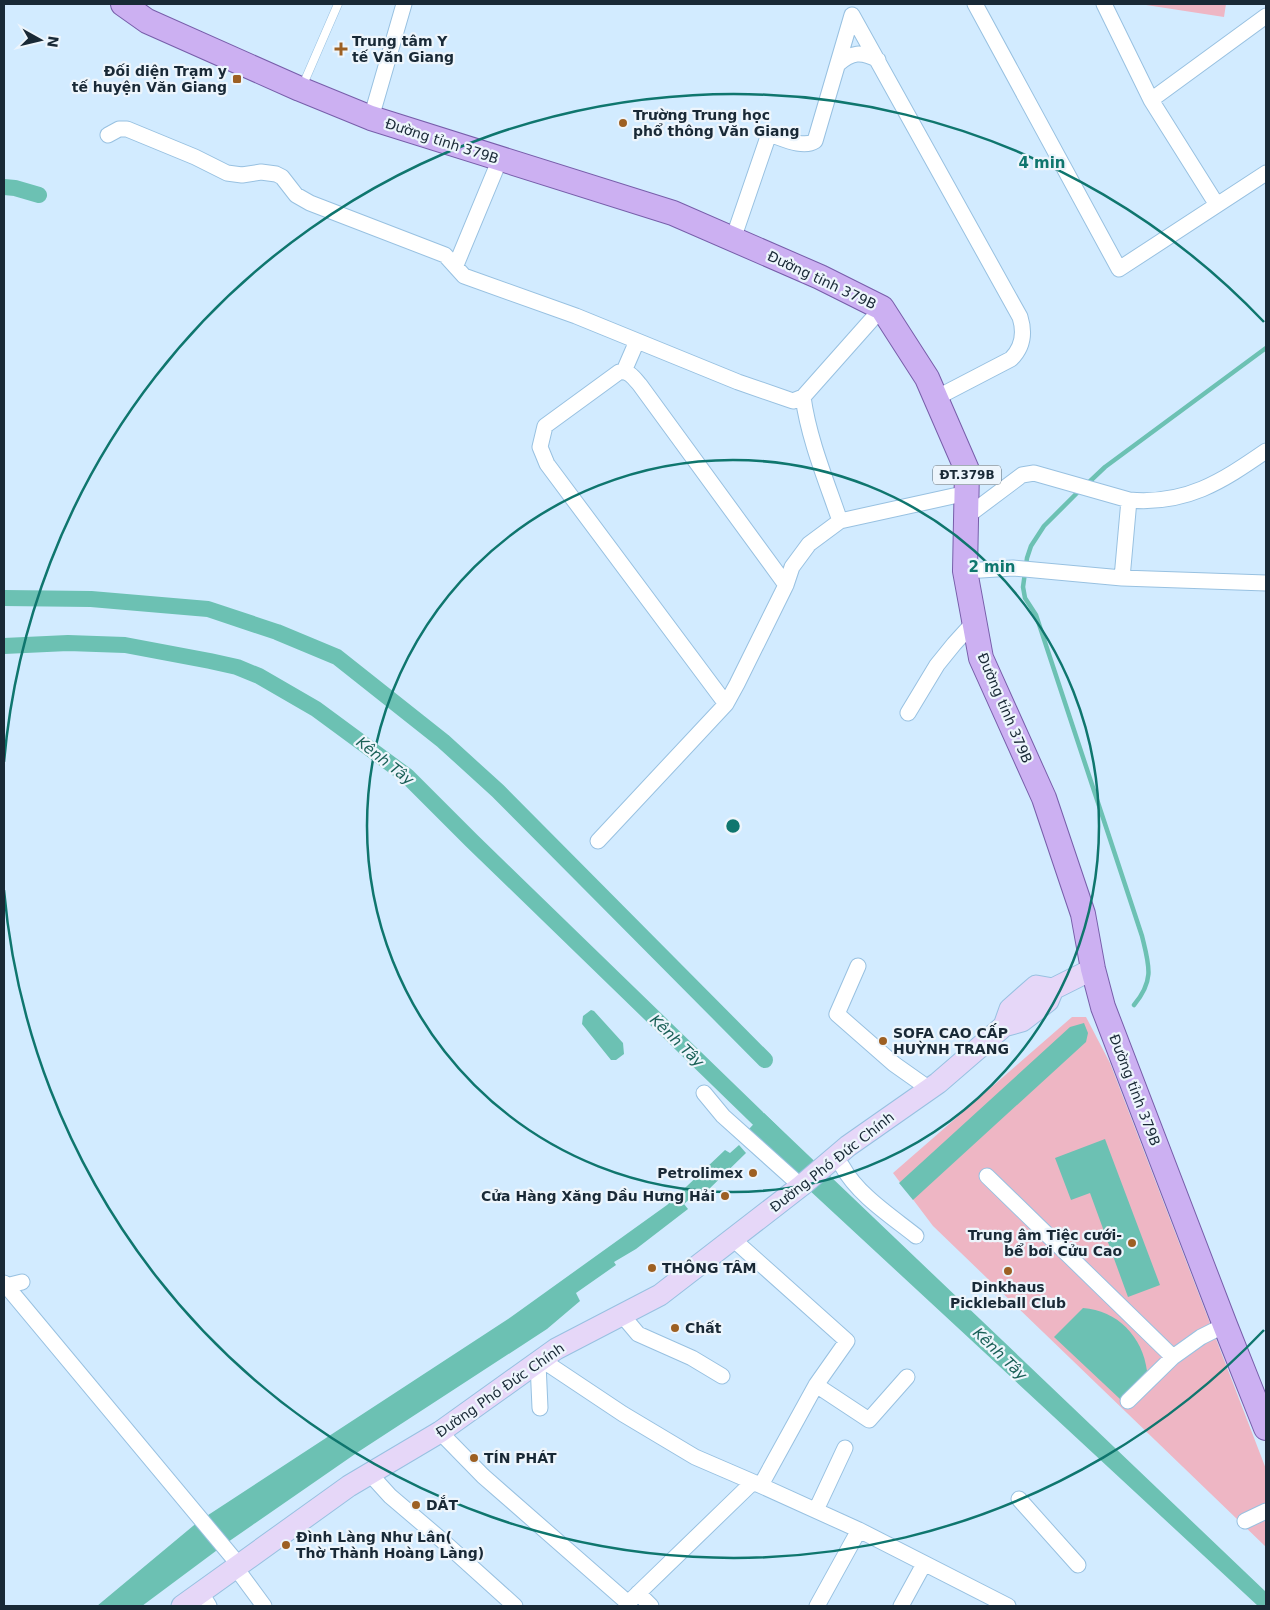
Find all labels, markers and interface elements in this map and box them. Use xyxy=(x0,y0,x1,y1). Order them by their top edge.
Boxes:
north arrow xyxy=(15,15,65,65)
place label: Trung tâm Y tế Văn Giang xyxy=(352,33,454,65)
text: N xyxy=(44,35,62,49)
marker: Trung tâm Y tế Văn Giang xyxy=(334,42,348,56)
place label: Đối diện Trạm y tế huyện Văn Giang xyxy=(72,63,227,95)
marker: Đối diện Trạm y tế huyện Văn Giang xyxy=(231,73,243,85)
place label: Trường Trung học phổ thông Văn Giang xyxy=(633,107,799,139)
street label: Đường tỉnh 379B xyxy=(383,115,501,167)
marker: Trường Trung học phổ thông Văn Giang xyxy=(617,117,629,129)
text: 4 min xyxy=(1018,154,1066,172)
street label: Đường tỉnh 379B xyxy=(765,248,879,312)
road number: ĐT.379B xyxy=(933,466,1001,484)
text: 2 min xyxy=(968,558,1016,576)
street label: Đường tỉnh 379B xyxy=(975,650,1035,766)
water label: Kênh Tây xyxy=(353,733,418,790)
centre of rings xyxy=(724,817,742,835)
water label: Kênh Tây xyxy=(646,1011,709,1072)
place label: SOFA CAO CẤP HUỲNH TRANG xyxy=(893,1022,1009,1057)
street label: Đường tỉnh 379B xyxy=(1106,1032,1164,1148)
marker: SOFA CAO CẤP HUỲNH TRANG xyxy=(877,1035,889,1047)
street label: Đường Phó Đức Chính xyxy=(767,1109,897,1215)
place label: Petrolimex xyxy=(657,1165,743,1181)
marker: Petrolimex xyxy=(747,1167,759,1179)
place label: Cửa Hàng Xăng Dầu Hưng Hải xyxy=(481,1188,715,1204)
marker: Cửa Hàng Xăng Dầu Hưng Hải xyxy=(719,1190,731,1202)
place label: Trung âm Tiệc cưới- bể bơi Cửu Cao xyxy=(968,1227,1122,1259)
marker: Trung âm Tiệc cưới- bể bơi Cửu Cao xyxy=(1126,1237,1138,1249)
place label: THÔNG TÂM xyxy=(662,1259,756,1276)
marker: THÔNG TÂM xyxy=(646,1262,658,1274)
marker: Dinkhaus Pickleball Club xyxy=(1002,1265,1014,1277)
place label: Dinkhaus Pickleball Club xyxy=(950,1279,1066,1311)
place label: Chất xyxy=(685,1320,722,1336)
marker: Chất xyxy=(669,1322,681,1334)
water label: Kênh Tây xyxy=(969,1324,1032,1385)
street label: Đường Phó Đức Chính xyxy=(433,1340,567,1440)
place label: TÍN PHÁT xyxy=(484,1450,557,1466)
marker: TÍN PHÁT xyxy=(468,1452,480,1464)
place label: DẮT xyxy=(426,1495,458,1513)
marker: DẮT xyxy=(410,1499,422,1511)
place label: Đình Làng Như Lân( Thờ Thành Hoàng Làng) xyxy=(296,1529,484,1561)
marker: Đình Làng Như Lân( Thờ Thành Hoàng Làng) xyxy=(280,1539,292,1551)

